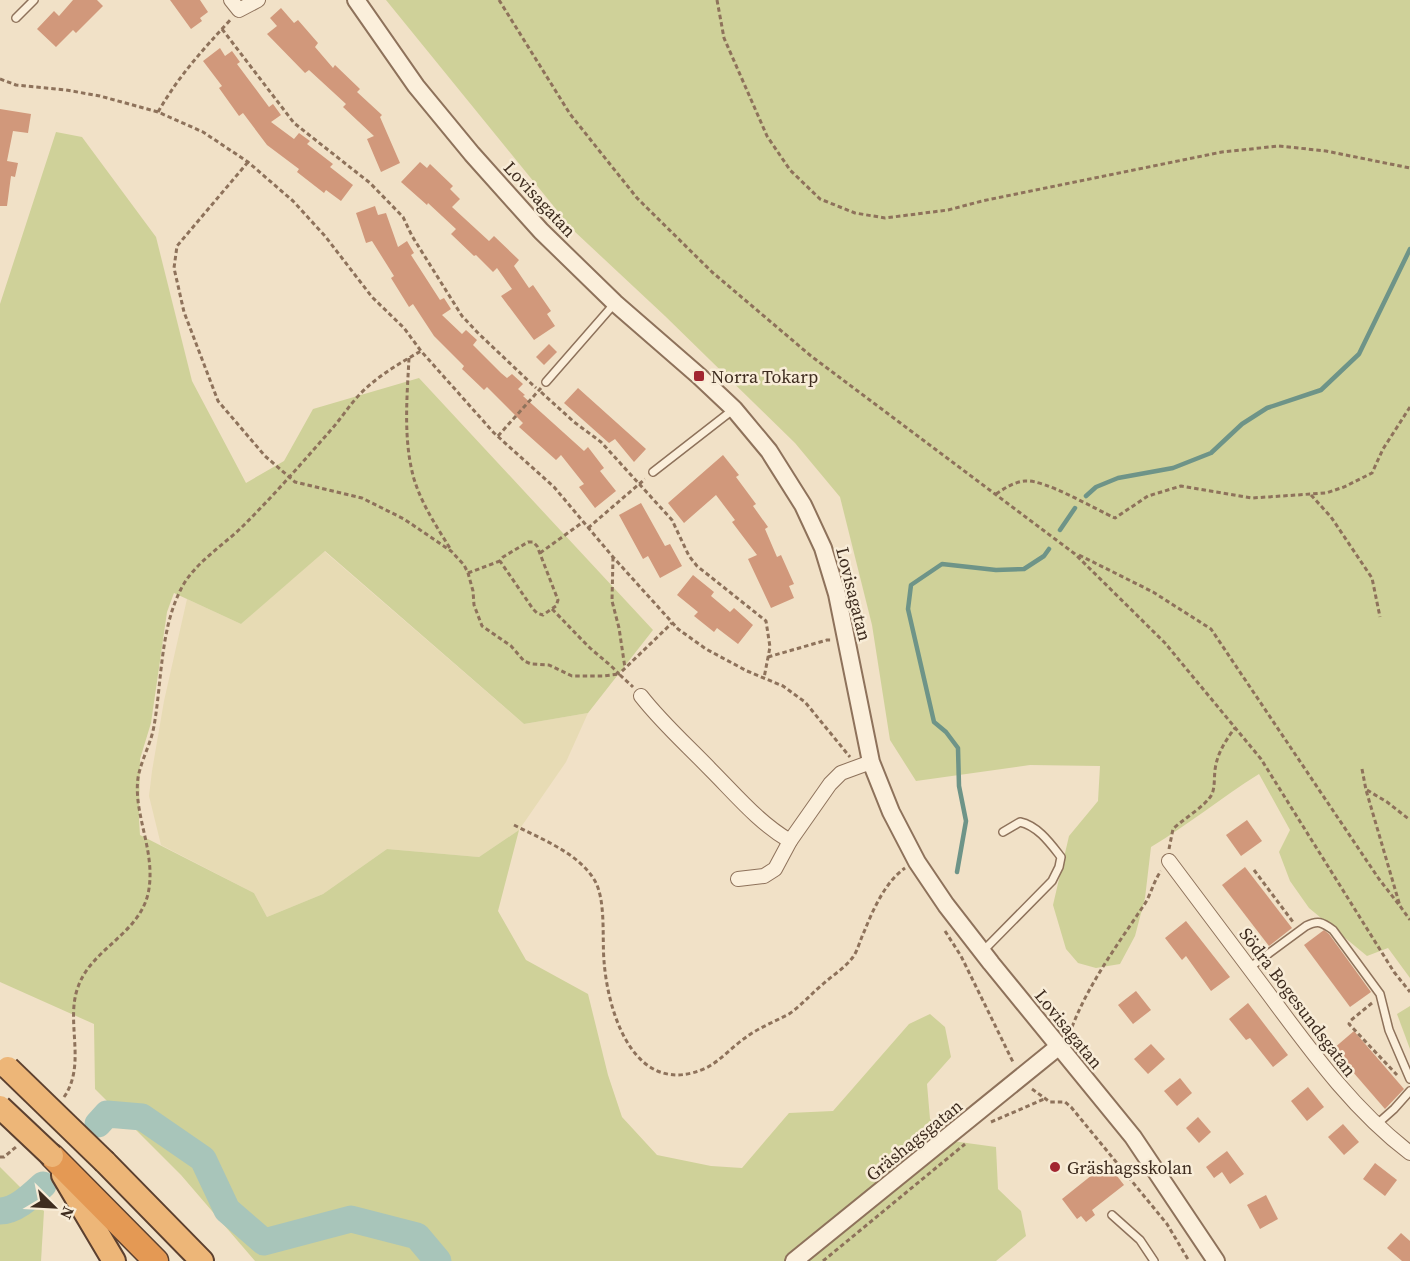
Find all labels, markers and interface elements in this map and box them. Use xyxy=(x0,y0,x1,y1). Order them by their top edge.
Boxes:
street label: Lovisagatan xyxy=(498,155,582,243)
place label: Norra Tokarp xyxy=(711,364,818,389)
marker: Norra Tokarp xyxy=(692,369,706,383)
street label: Lovisagatan xyxy=(830,544,878,644)
street label: Södra Bogesundsgatan xyxy=(1234,922,1362,1082)
street label: Lovisagatan xyxy=(1029,984,1109,1074)
street label: Gräshagsgatan xyxy=(861,1093,968,1187)
place label: Gräshagsskolan xyxy=(1067,1155,1192,1180)
marker: Gräshagsskolan xyxy=(1048,1160,1062,1174)
north arrow xyxy=(24,1177,84,1237)
text: N xyxy=(55,1203,80,1223)

